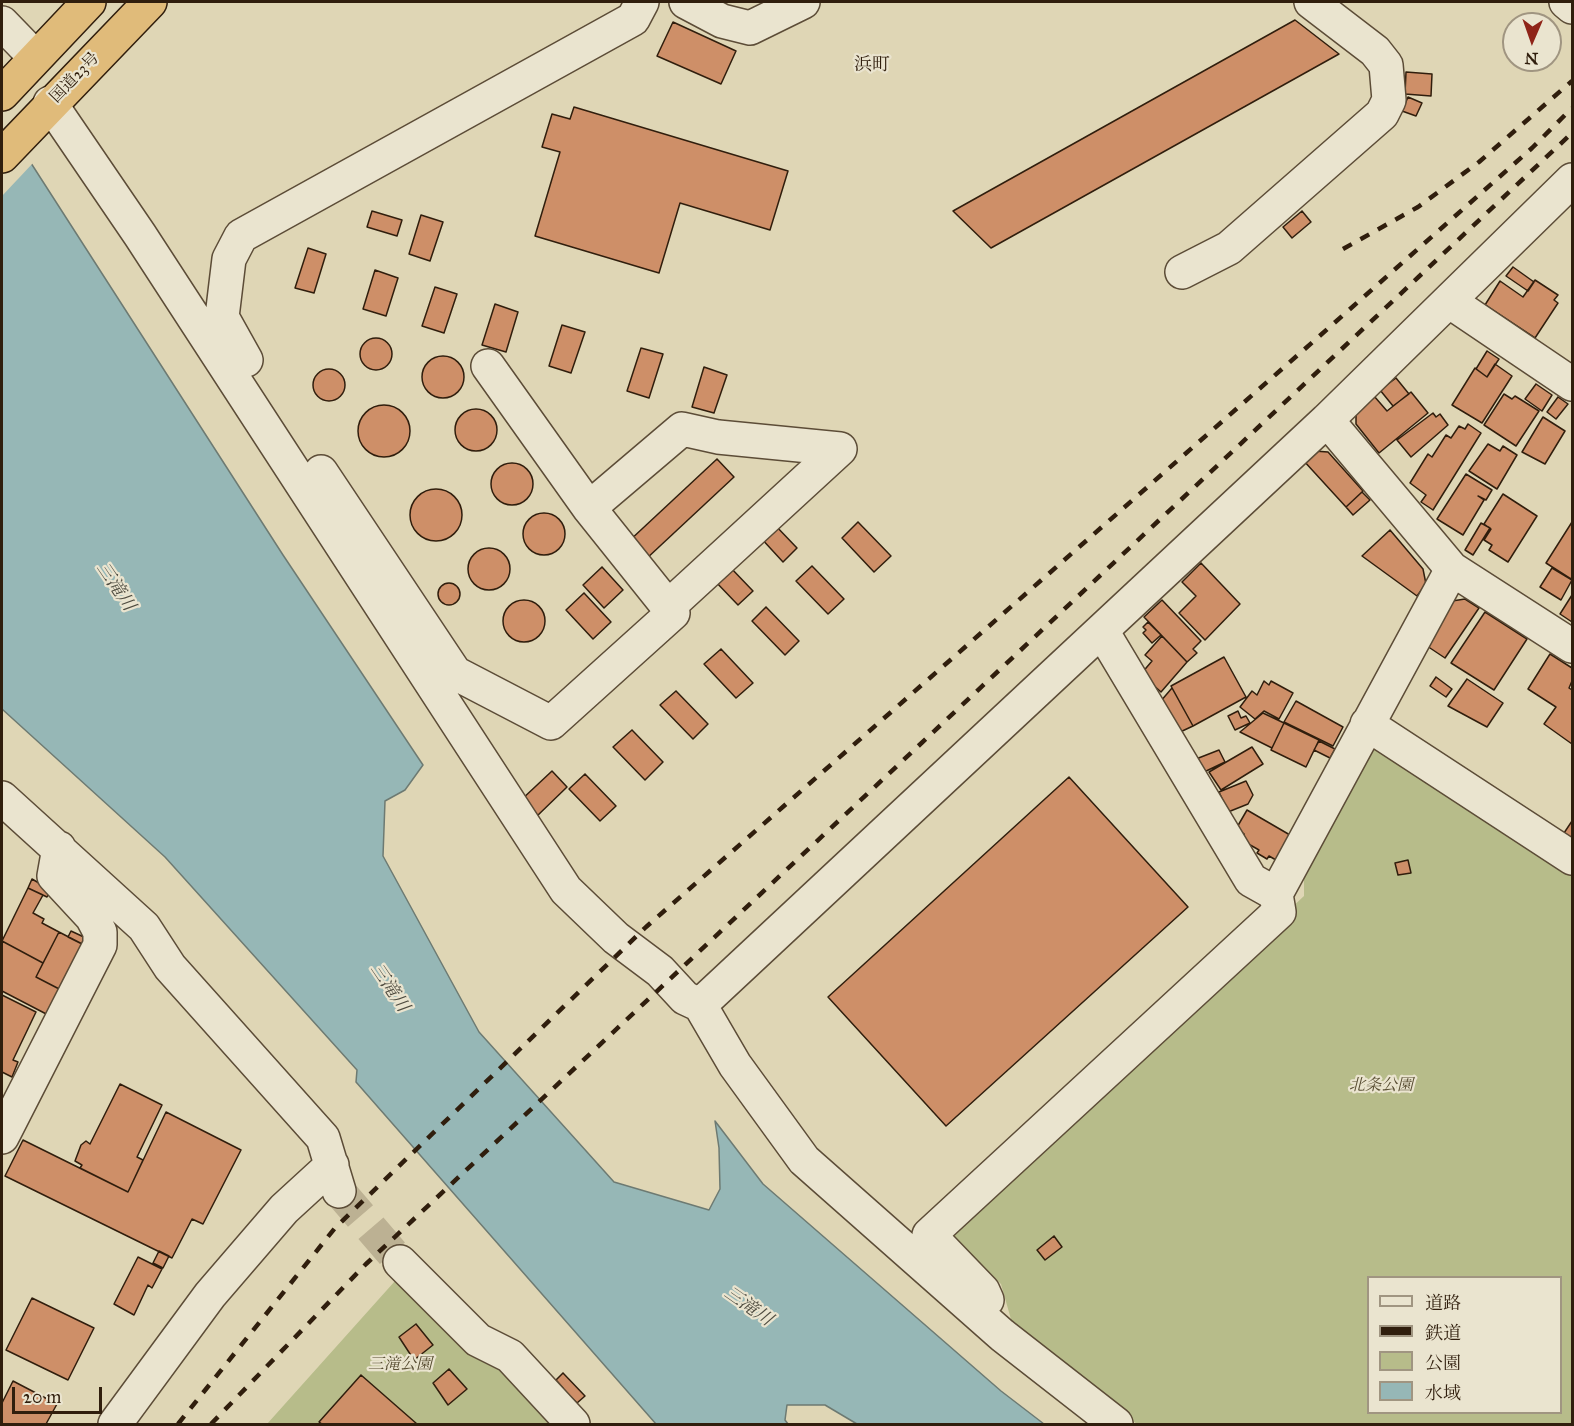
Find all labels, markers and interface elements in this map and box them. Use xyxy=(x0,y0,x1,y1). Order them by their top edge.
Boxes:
north arrow xyxy=(1502,12,1562,72)
street label: 国道23号 xyxy=(46,49,104,107)
text: N xyxy=(1524,49,1539,68)
district label: 浜町 xyxy=(854,55,890,77)
water label: 三滝川 xyxy=(91,559,139,615)
water label: 三滝川 xyxy=(365,960,413,1016)
park label: 北条公園 xyxy=(1349,1076,1413,1096)
legend xyxy=(1367,1276,1562,1414)
water label: 三滝川 xyxy=(720,1283,776,1331)
text: 道路 xyxy=(1425,1292,1461,1314)
text: 鉄道 xyxy=(1425,1322,1461,1344)
text: 公園 xyxy=(1425,1352,1461,1374)
park label: 三滝公園 xyxy=(368,1355,432,1375)
scale bar xyxy=(15,1375,105,1413)
text: 水域 xyxy=(1425,1382,1461,1404)
text: 20 m xyxy=(23,1386,61,1408)

